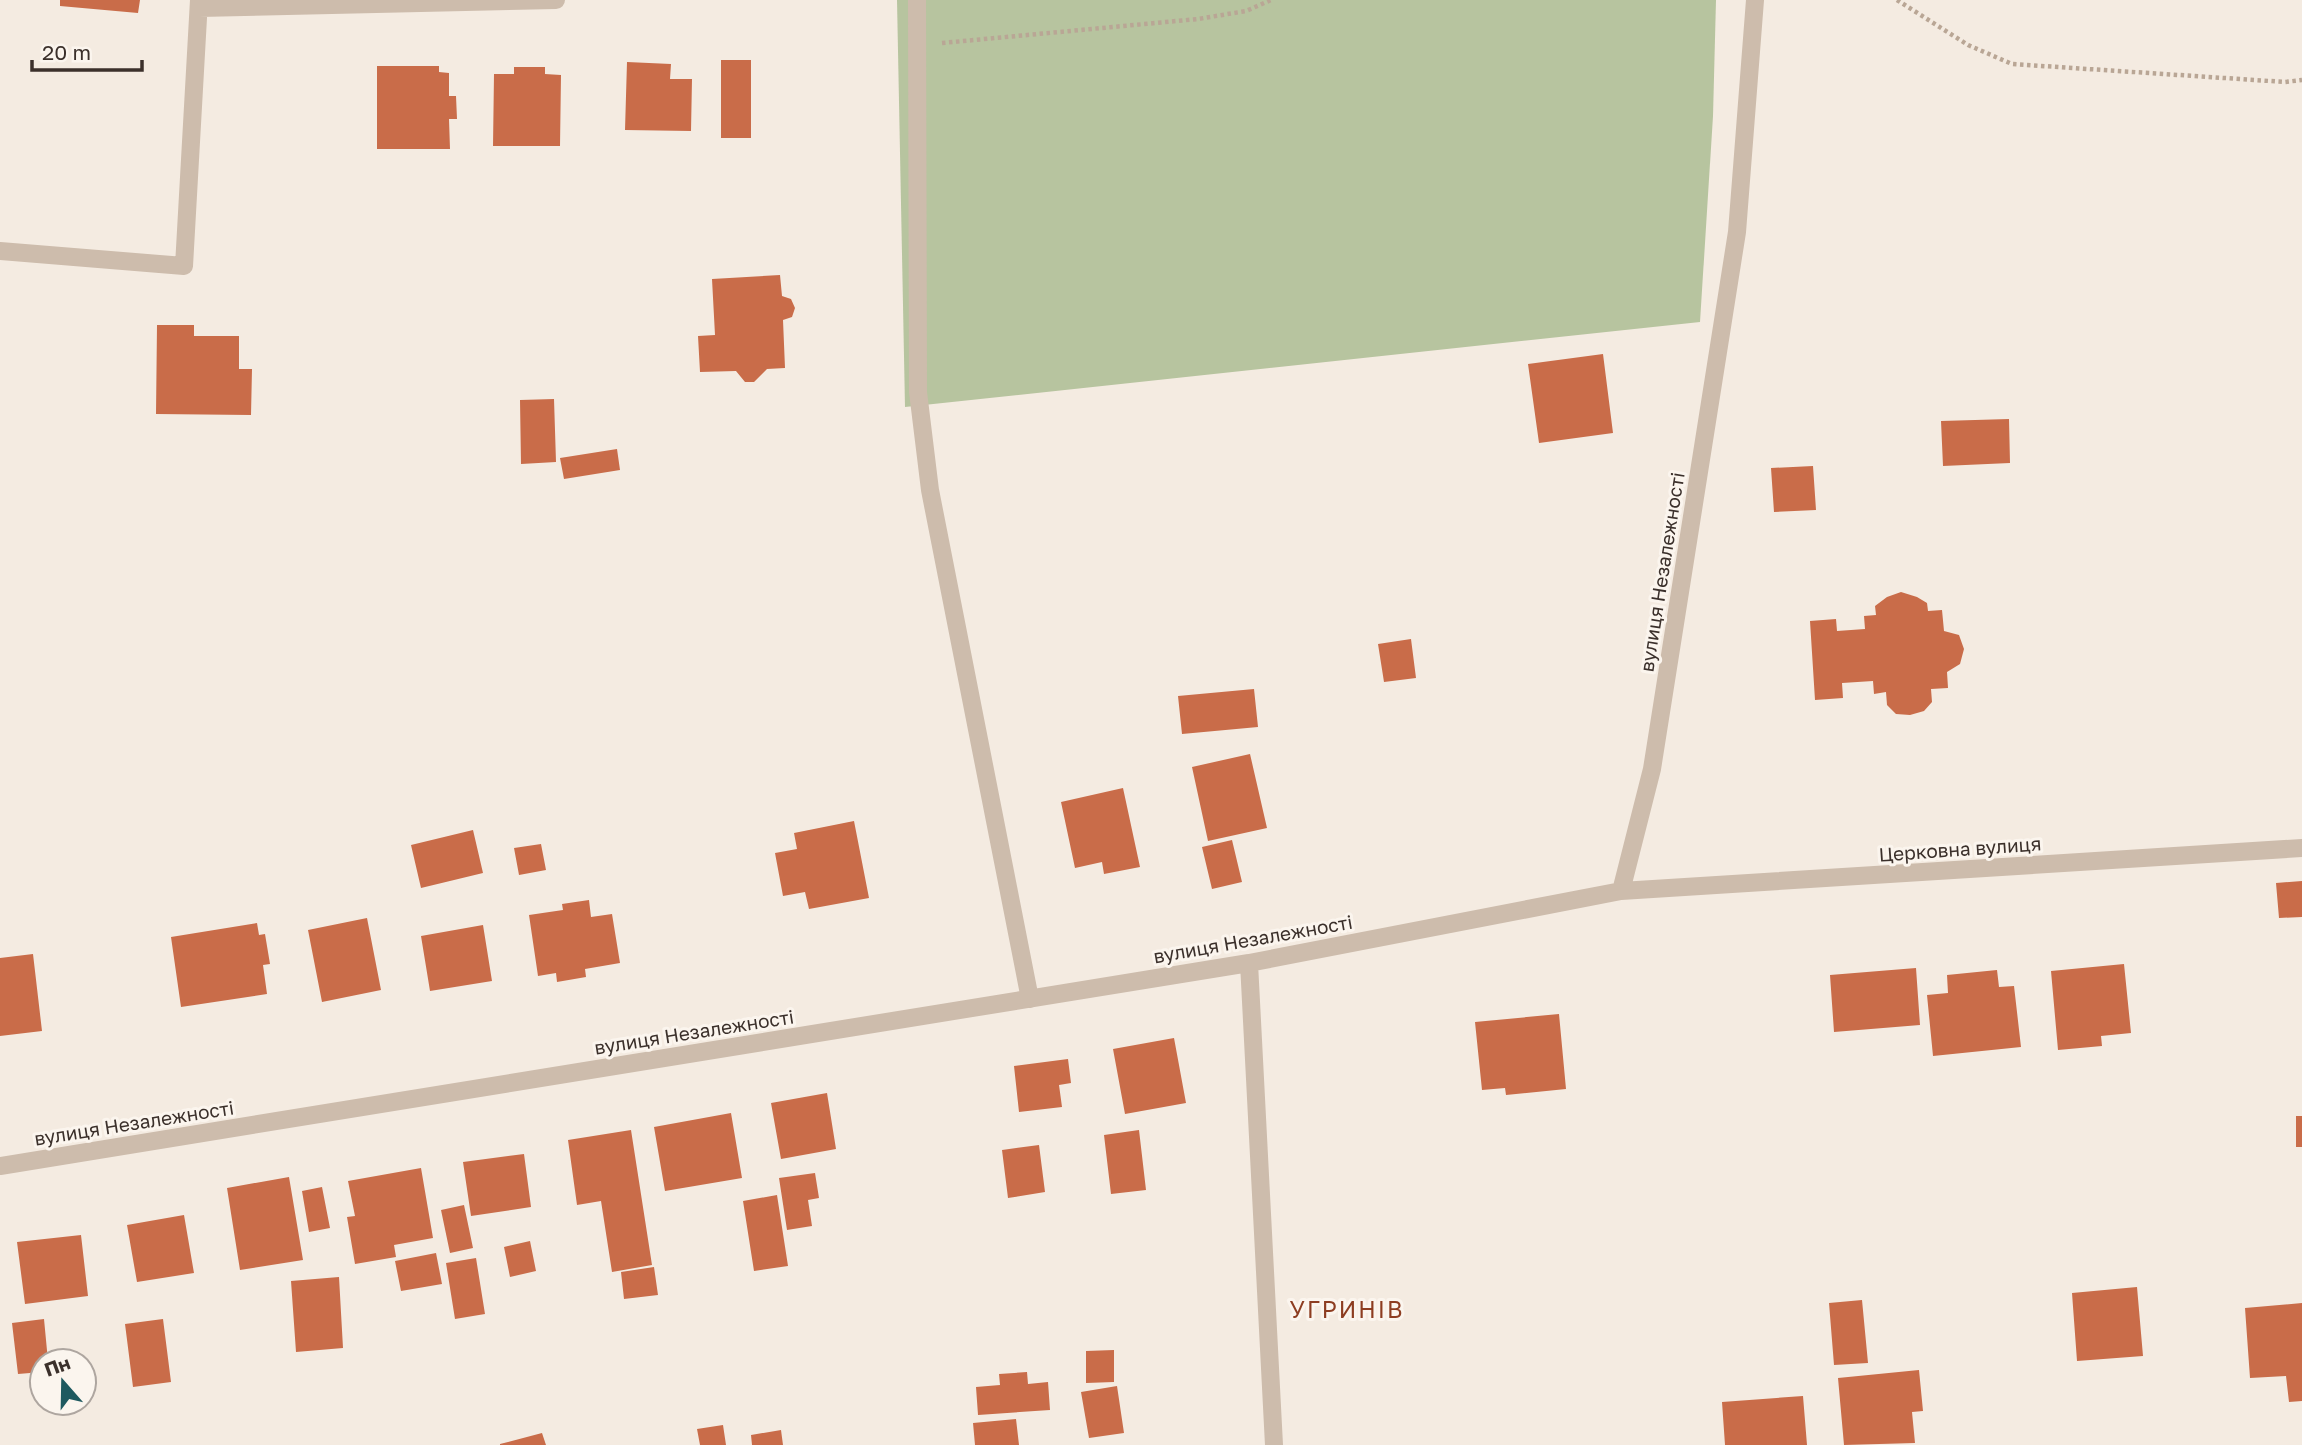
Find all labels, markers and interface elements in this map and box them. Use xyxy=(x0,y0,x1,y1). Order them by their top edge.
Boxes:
scale bar xyxy=(32,28,142,72)
text: 20 m xyxy=(42,39,91,65)
street label: вулиця Незалежності xyxy=(1634,470,1689,673)
street label: Церковна вулиця xyxy=(1878,831,2042,866)
street label: вулиця Незалежності xyxy=(1152,910,1354,967)
street label: вулиця Незалежності xyxy=(592,1004,795,1059)
street label: вулиця Незалежності xyxy=(32,1095,235,1150)
district label: УГРИНІВ xyxy=(1290,1295,1404,1323)
north arrow xyxy=(28,1347,98,1417)
text: Пн xyxy=(41,1350,73,1381)

